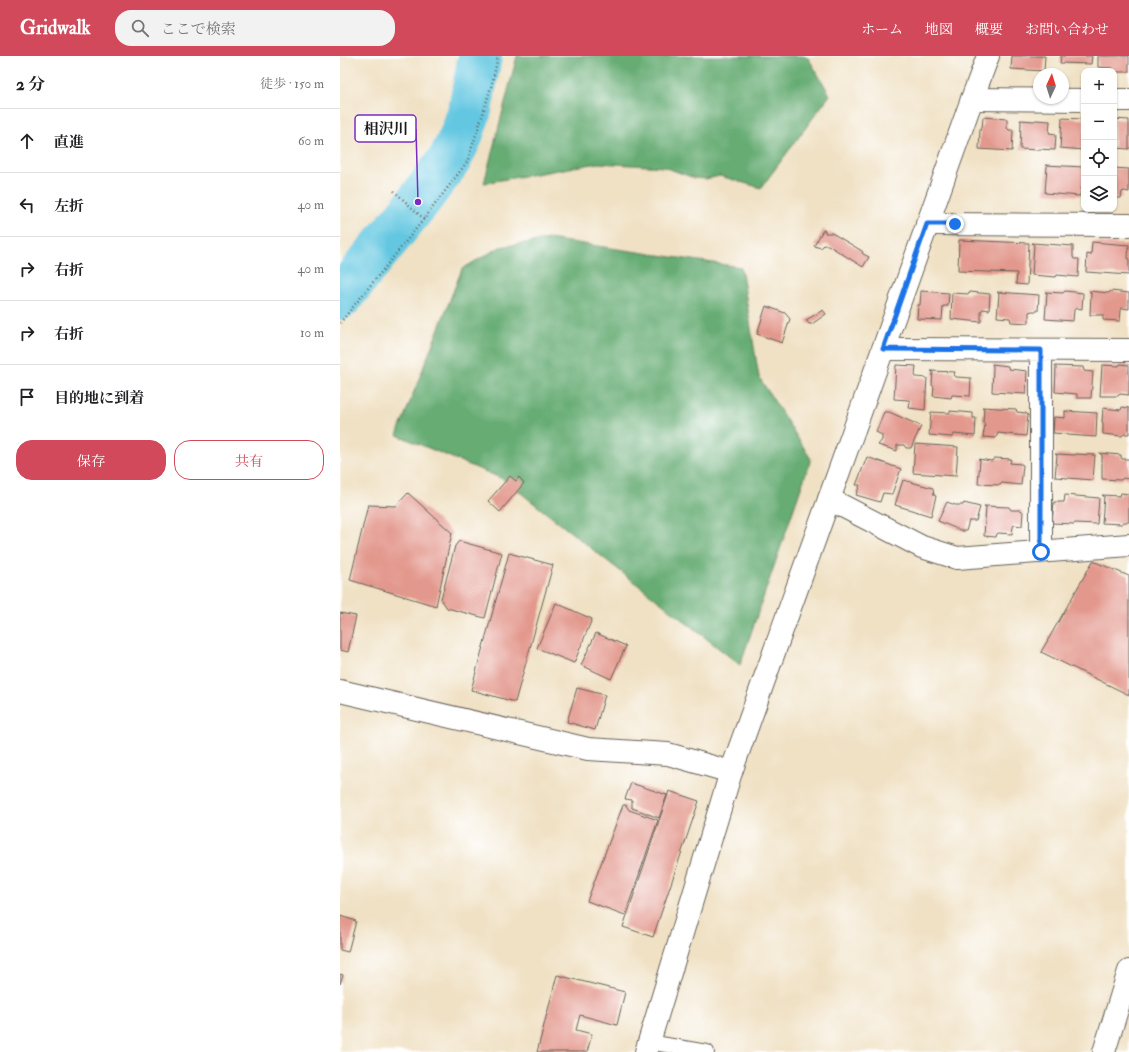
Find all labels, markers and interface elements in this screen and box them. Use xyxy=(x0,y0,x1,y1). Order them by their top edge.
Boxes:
search box xyxy=(115,10,395,46)
text: Gridwalk xyxy=(20,16,91,40)
icon: search xyxy=(129,17,151,39)
text: ここで検索 xyxy=(161,20,236,39)
text: ホーム xyxy=(861,21,903,38)
text: 地図 xyxy=(925,21,953,38)
text: 概要 xyxy=(975,21,1003,38)
text: お問い合わせ xyxy=(1025,21,1109,38)
north arrow xyxy=(1033,68,1069,104)
map controls xyxy=(1081,68,1117,212)
button: + xyxy=(1081,68,1117,104)
text: 2 分 xyxy=(16,74,45,95)
text: 徒歩 · 150 m xyxy=(260,76,324,92)
button: − xyxy=(1081,104,1117,140)
callout: 相沢川 xyxy=(355,115,416,142)
text: 相沢川 xyxy=(363,120,409,139)
icon: ahead xyxy=(16,130,38,152)
text: 直進 xyxy=(54,133,84,152)
text: 60 m xyxy=(298,133,324,149)
button: locate xyxy=(1081,140,1117,176)
button: layers xyxy=(1081,176,1117,212)
icon: left xyxy=(16,194,38,216)
text: 左折 xyxy=(54,197,84,216)
text: 40 m xyxy=(298,197,324,213)
route end xyxy=(946,215,964,233)
icon: right xyxy=(16,258,38,280)
text: 右折 xyxy=(54,261,84,280)
text: 40 m xyxy=(298,261,324,277)
icon: right xyxy=(16,322,38,344)
text: 右折 xyxy=(54,325,84,344)
text: 10 m xyxy=(300,325,324,341)
icon: arrive xyxy=(16,386,38,408)
text: 目的地に到着 xyxy=(54,389,144,408)
button: 保存 xyxy=(16,440,166,480)
button: 共有 xyxy=(174,440,324,480)
route start xyxy=(1032,543,1050,561)

